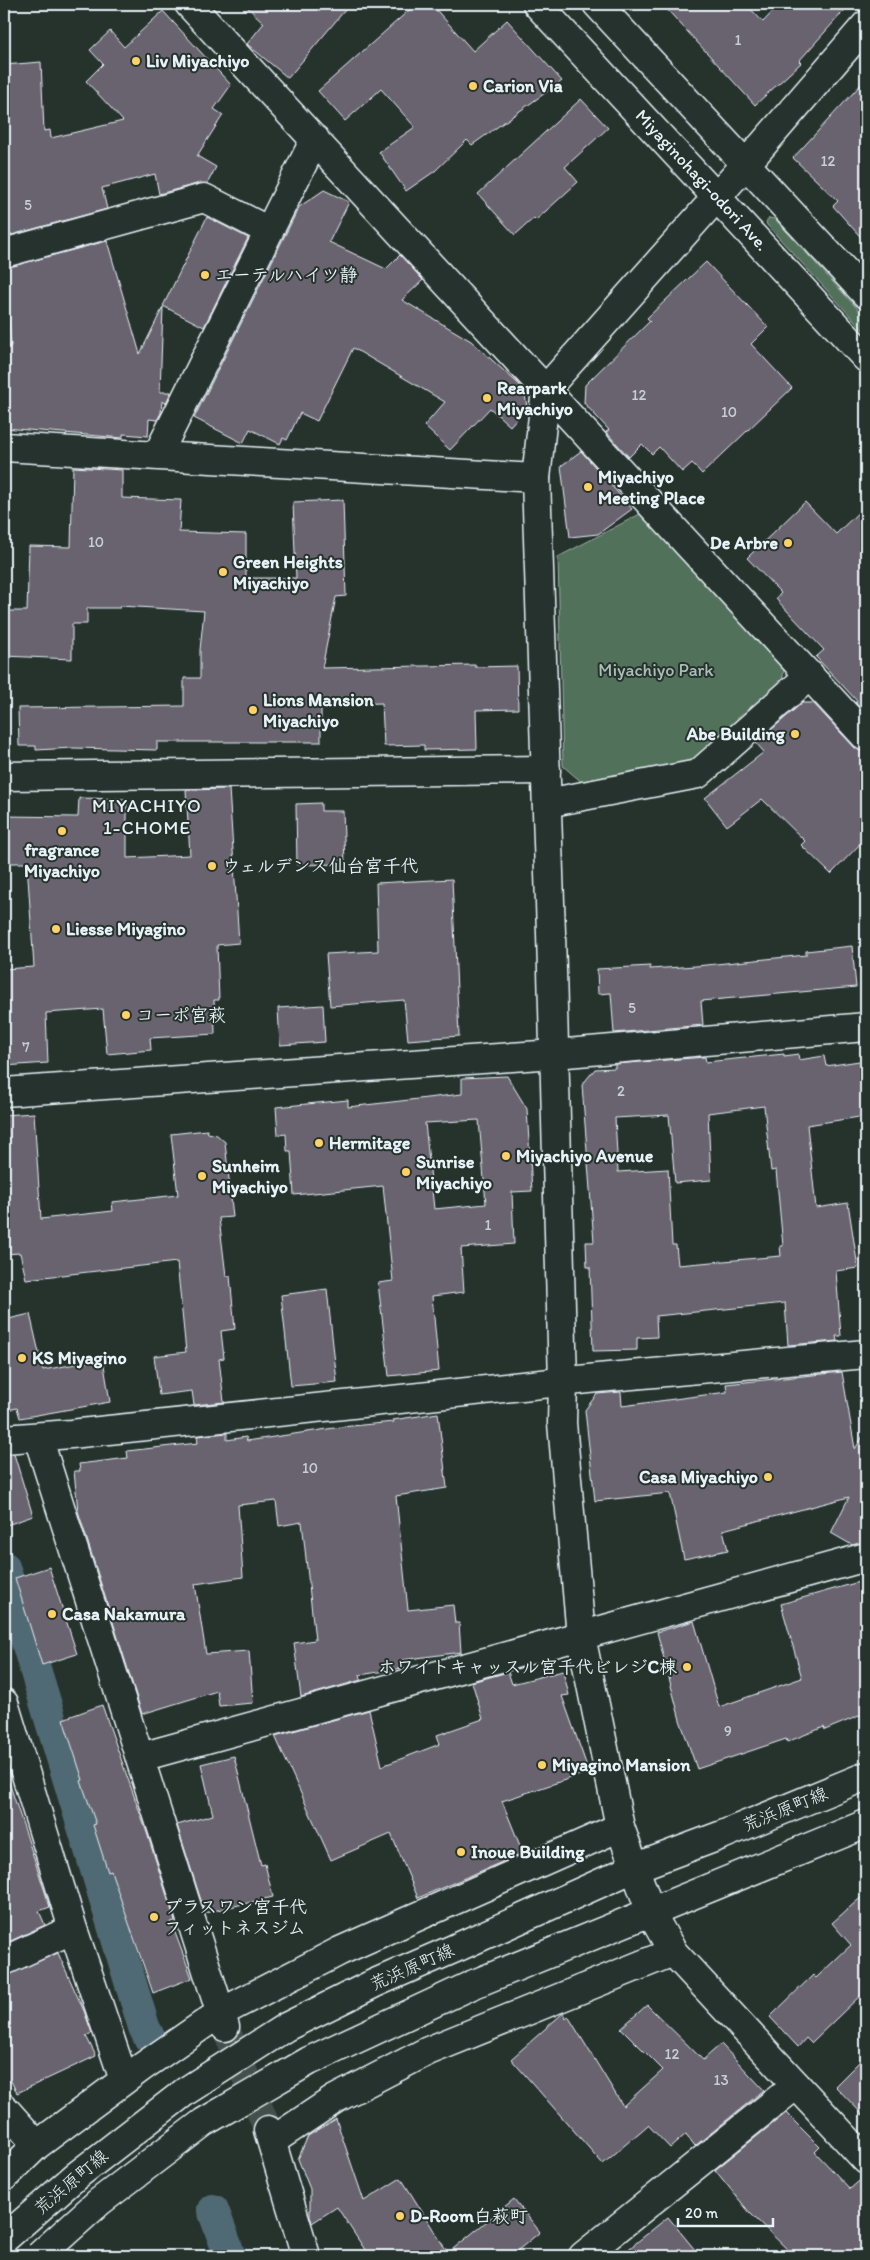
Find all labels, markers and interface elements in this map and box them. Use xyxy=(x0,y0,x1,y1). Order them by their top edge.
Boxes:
house number: 1 xyxy=(735,31,742,49)
place label: Liv Miyachiyo xyxy=(146,50,249,72)
marker: Liv Miyachiyo xyxy=(130,55,142,67)
place label: Carion Via xyxy=(483,75,563,97)
marker: Carion Via xyxy=(467,80,479,92)
street label: Miyaginohagi-odori Ave. xyxy=(631,105,773,255)
house number: 12 xyxy=(821,152,836,170)
house number: 5 xyxy=(24,196,32,214)
place label: エーテルハイツ静 xyxy=(215,264,358,286)
marker: エーテルハイツ静 xyxy=(199,269,211,281)
place label: Rearpark Miyachiyo xyxy=(497,377,573,420)
house number: 12 xyxy=(632,386,647,404)
marker: Rearpark Miyachiyo xyxy=(481,392,493,404)
house number: 10 xyxy=(721,403,737,421)
place label: Miyachiyo Meeting Place xyxy=(598,466,705,509)
marker: Miyachiyo Meeting Place xyxy=(582,481,594,493)
place label: De Arbre xyxy=(710,532,778,554)
house number: 10 xyxy=(88,533,104,551)
marker: De Arbre xyxy=(782,537,794,549)
place label: Green Heights Miyachiyo xyxy=(233,551,343,594)
marker: Green Heights Miyachiyo xyxy=(217,566,229,578)
park label: Miyachiyo Park xyxy=(598,659,714,681)
place label: Lions Mansion Miyachiyo xyxy=(263,689,374,732)
marker: Lions Mansion Miyachiyo xyxy=(247,704,259,716)
place label: Abe Building xyxy=(686,723,786,745)
marker: Abe Building xyxy=(789,728,801,740)
district label: MIYACHIYO 1-CHOME xyxy=(92,794,202,839)
marker: fragrance Miyachiyo xyxy=(56,825,68,837)
place label: fragrance Miyachiyo xyxy=(24,839,100,882)
place label: ウェルデンス仙台宮千代 xyxy=(222,855,419,877)
marker: ウェルデンス仙台宮千代 xyxy=(206,860,218,872)
place label: Liesse Miyagino xyxy=(66,918,186,940)
marker: Liesse Miyagino xyxy=(50,923,62,935)
house number: 5 xyxy=(628,999,636,1017)
place label: コーポ宮萩 xyxy=(136,1004,226,1026)
marker: コーポ宮萩 xyxy=(120,1009,132,1021)
house number: 7 xyxy=(22,1038,30,1056)
house number: 2 xyxy=(617,1082,625,1100)
place label: Hermitage xyxy=(329,1132,411,1154)
marker: Hermitage xyxy=(313,1137,325,1149)
place label: Miyachiyo Avenue xyxy=(516,1145,654,1167)
marker: Miyachiyo Avenue xyxy=(500,1150,512,1162)
place label: Sunrise Miyachiyo xyxy=(416,1151,492,1194)
place label: Sunheim Miyachiyo xyxy=(212,1155,288,1198)
marker: Sunrise Miyachiyo xyxy=(400,1166,412,1178)
marker: Sunheim Miyachiyo xyxy=(196,1170,208,1182)
house number: 1 xyxy=(485,1216,492,1234)
place label: KS Miyagino xyxy=(32,1347,127,1369)
marker: KS Miyagino xyxy=(16,1352,28,1364)
house number: 10 xyxy=(302,1459,318,1477)
place label: Casa Miyachiyo xyxy=(639,1466,758,1488)
marker: Casa Miyachiyo xyxy=(762,1471,774,1483)
place label: Casa Nakamura xyxy=(62,1603,186,1625)
marker: Casa Nakamura xyxy=(46,1608,58,1620)
place label: ホワイトキャッスル宮千代ビレジC棟 xyxy=(378,1656,677,1678)
marker: ホワイトキャッスル宮千代ビレジC棟 xyxy=(681,1661,693,1673)
house number: 9 xyxy=(724,1722,732,1740)
place label: Miyagino Mansion xyxy=(552,1754,691,1776)
marker: Miyagino Mansion xyxy=(536,1759,548,1771)
street label: 荒浜原町線 xyxy=(739,1782,831,1836)
place label: Inoue Building xyxy=(471,1841,585,1863)
marker: Inoue Building xyxy=(455,1846,467,1858)
place label: プラスワン宮千代 フィットネスジム xyxy=(164,1896,307,1939)
marker: プラスワン宮千代 フィットネスジム xyxy=(148,1911,160,1923)
street label: 荒浜原町線 xyxy=(366,1939,458,1995)
house number: 12 xyxy=(665,2045,680,2063)
house number: 13 xyxy=(713,2071,729,2089)
street label: 荒浜原町線 xyxy=(29,2145,113,2219)
scale bar xyxy=(678,2195,772,2227)
text: 20 m xyxy=(685,2204,719,2222)
place label: D-Room白萩町 xyxy=(410,2205,528,2227)
marker: D-Room白萩町 xyxy=(394,2210,406,2222)

